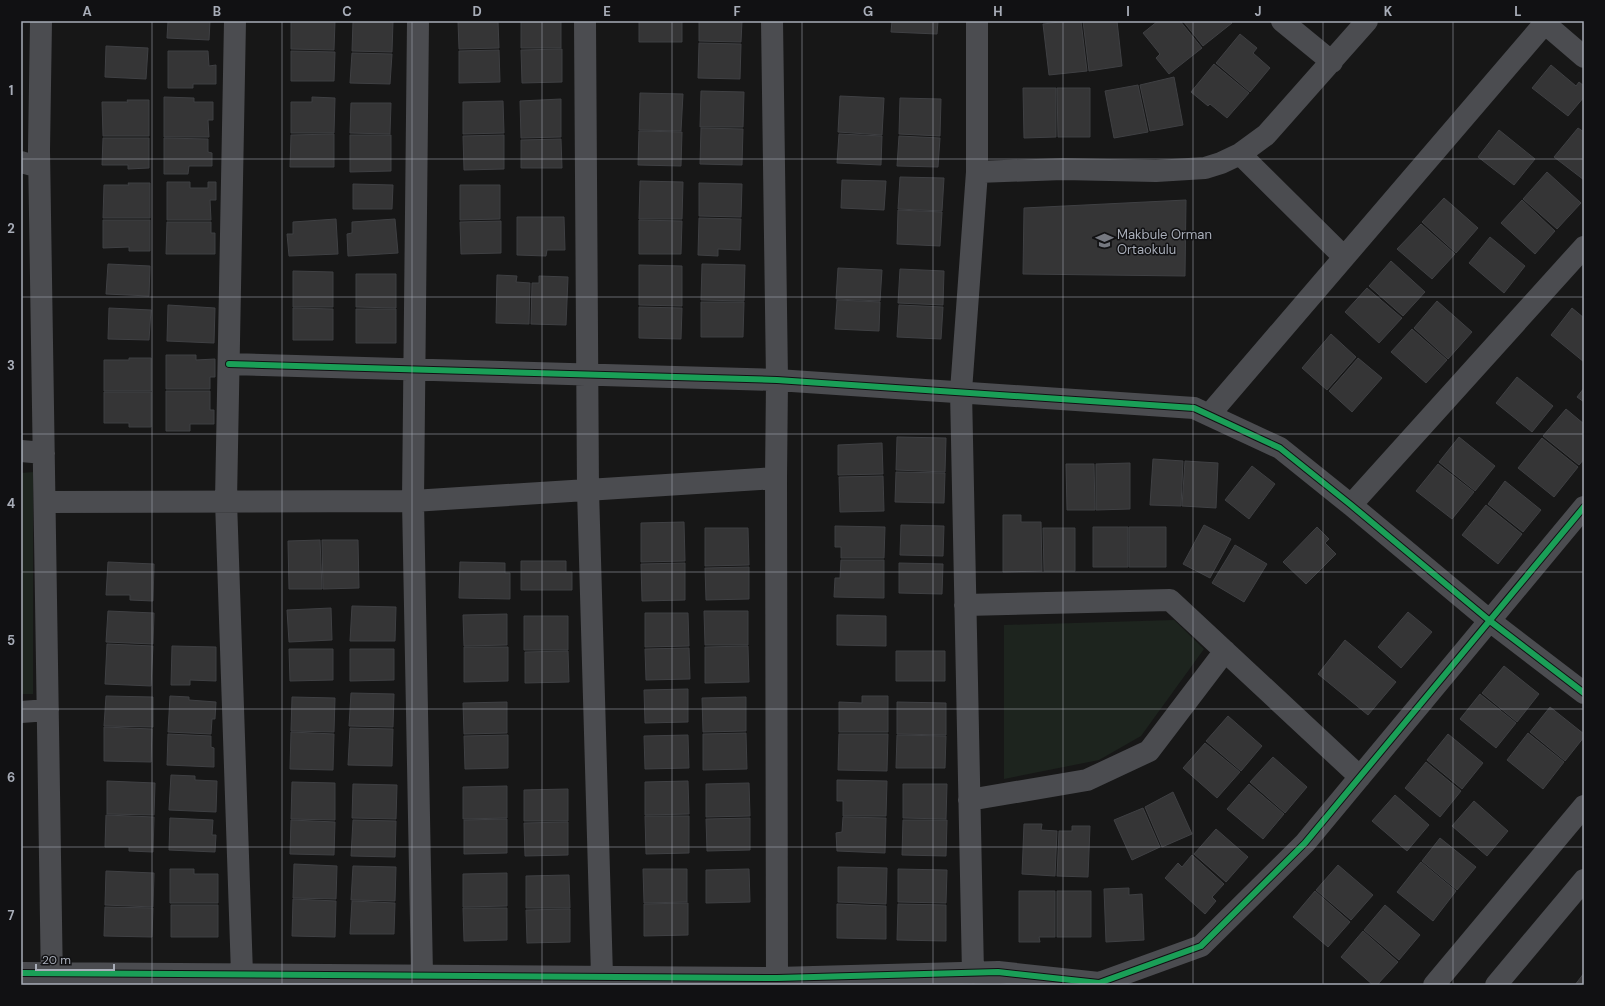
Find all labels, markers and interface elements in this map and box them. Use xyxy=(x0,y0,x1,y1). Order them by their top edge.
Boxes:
text: A xyxy=(82,3,92,20)
text: B xyxy=(213,3,221,20)
text: C xyxy=(342,3,352,20)
text: D xyxy=(472,3,482,20)
text: E xyxy=(603,3,611,20)
text: F xyxy=(733,3,741,20)
text: G xyxy=(863,3,873,20)
text: H xyxy=(993,3,1003,20)
text: I xyxy=(1126,3,1130,20)
text: J xyxy=(1254,3,1262,20)
text: K xyxy=(1384,3,1393,20)
text: L xyxy=(1514,3,1522,20)
text: 1 xyxy=(9,82,13,99)
text: 2 xyxy=(7,220,15,237)
place label: Makbule Orman Ortaokulu xyxy=(1117,226,1212,258)
school or university icon: Makbule Orman Ortaokulu xyxy=(1094,231,1114,251)
text: 3 xyxy=(7,357,15,374)
text: 4 xyxy=(7,495,15,512)
text: 5 xyxy=(7,632,15,649)
text: 6 xyxy=(7,769,15,786)
text: 7 xyxy=(8,907,15,924)
scale bar xyxy=(36,946,114,972)
text: 20 m xyxy=(42,952,71,968)

